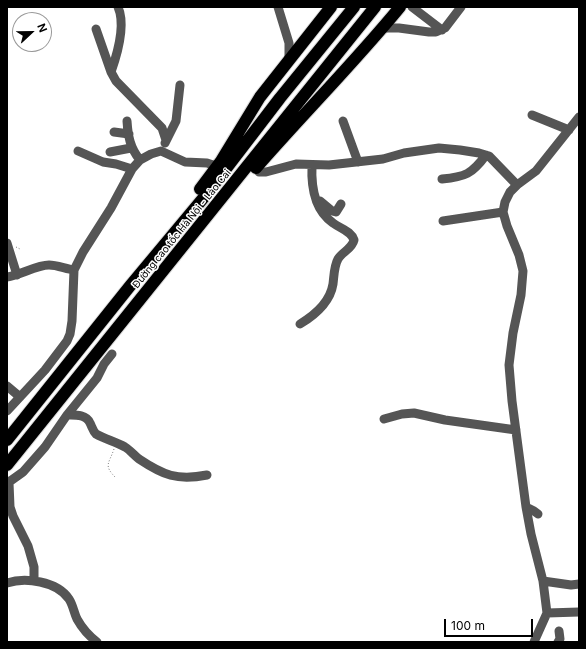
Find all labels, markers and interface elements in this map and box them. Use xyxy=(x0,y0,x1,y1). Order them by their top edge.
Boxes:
north arrow xyxy=(12,12,52,52)
text: N xyxy=(34,21,50,34)
street label: Đường cao tốc Hà Nội - Lào Cai xyxy=(130,167,234,291)
scale bar xyxy=(446,611,535,637)
text: 100 m xyxy=(451,618,485,633)

